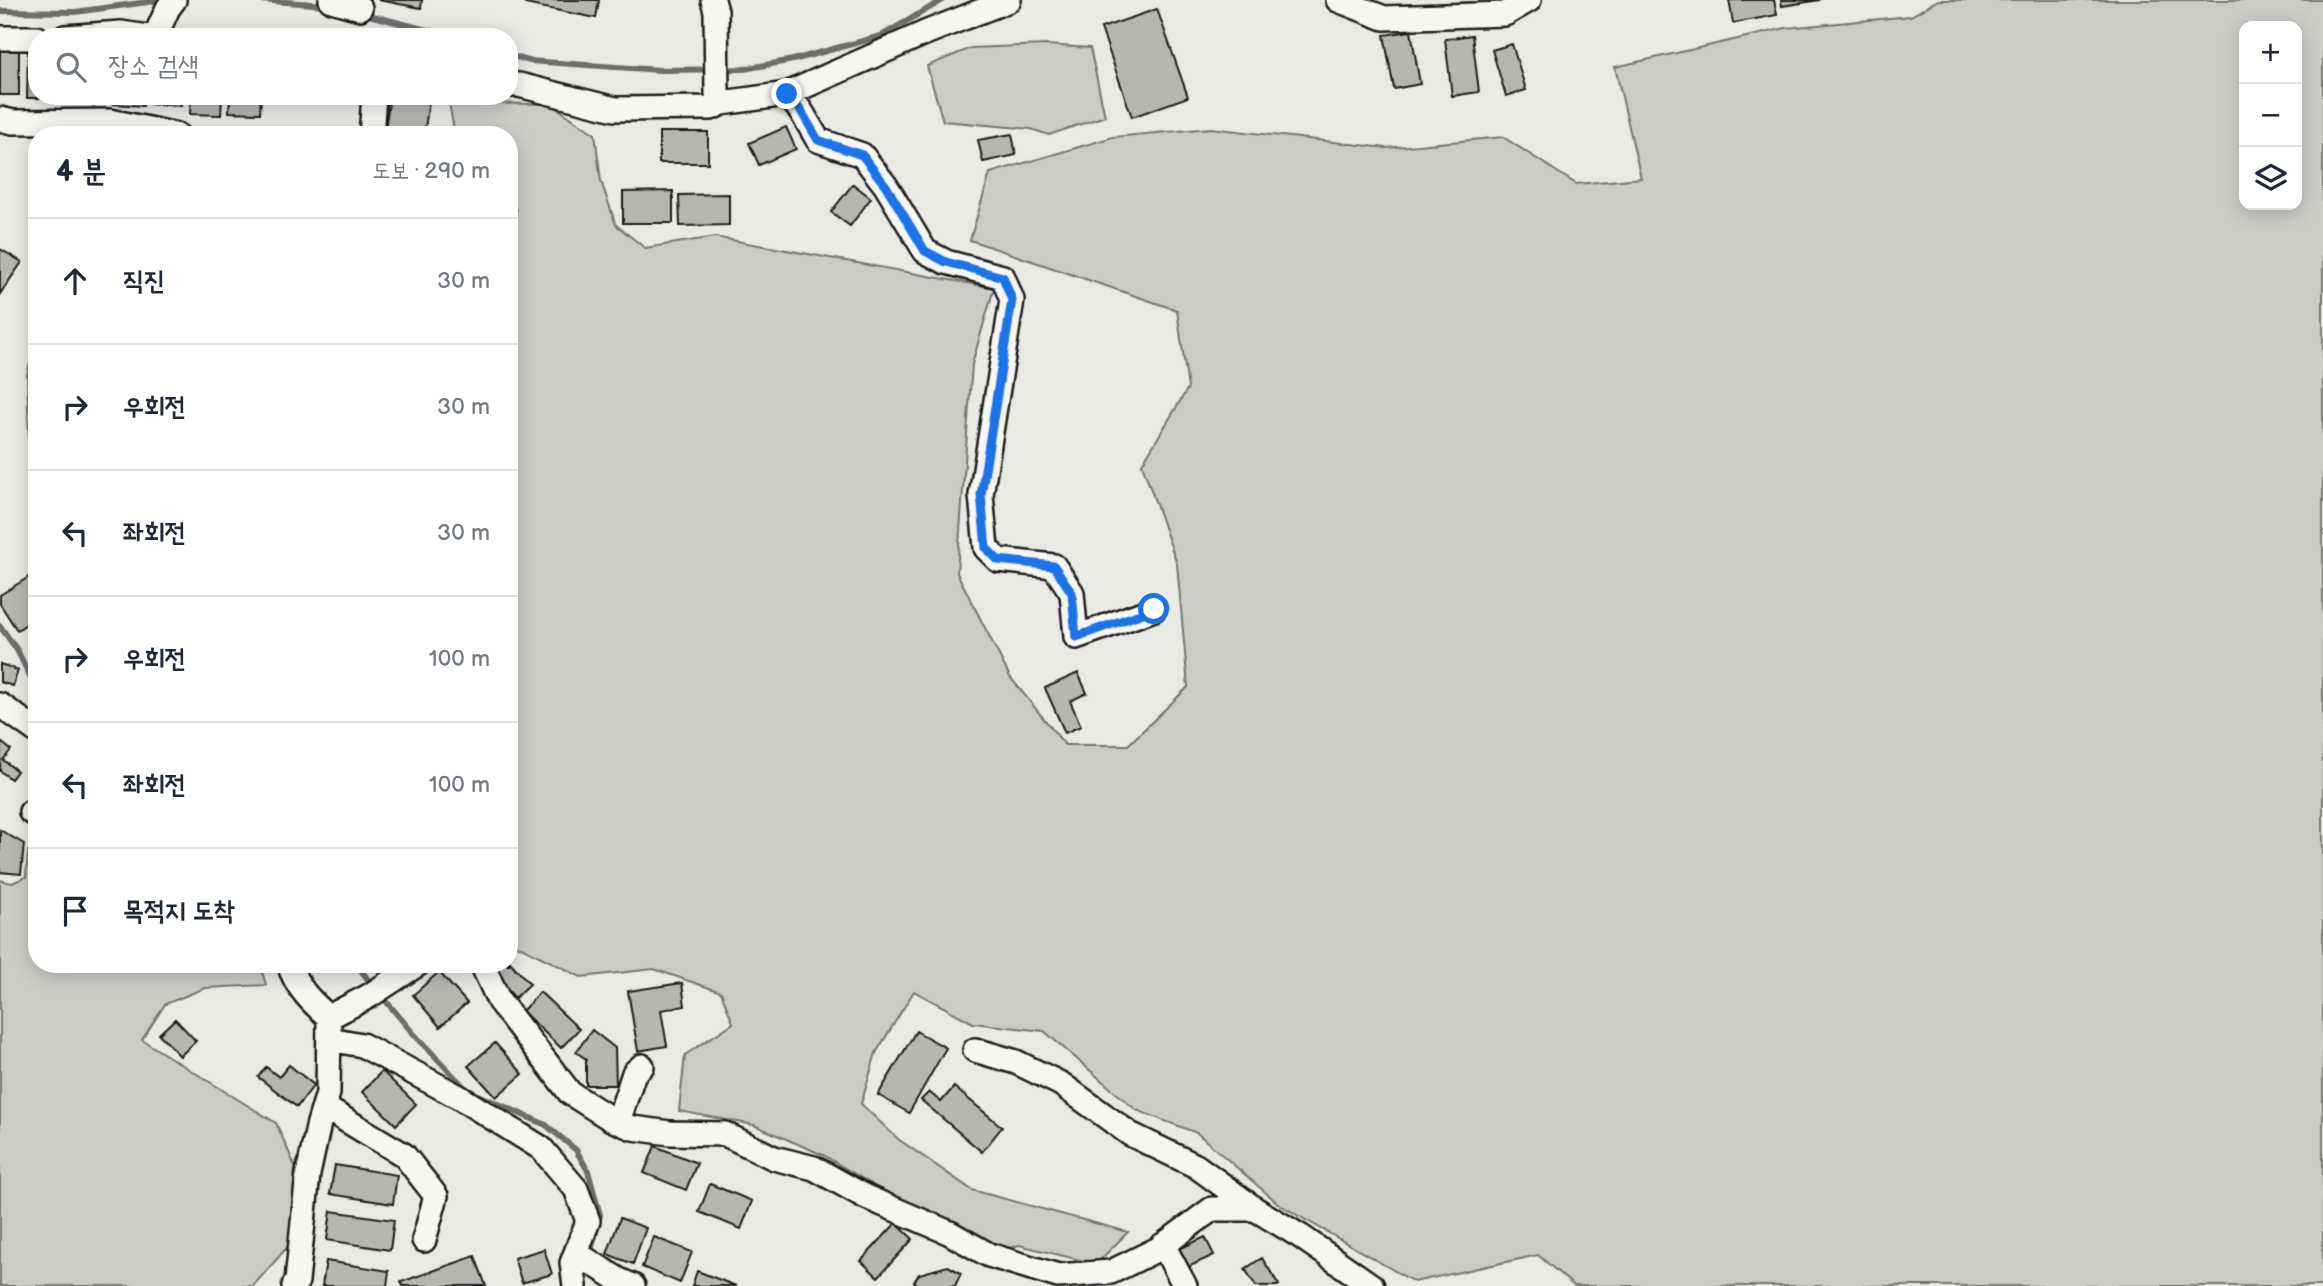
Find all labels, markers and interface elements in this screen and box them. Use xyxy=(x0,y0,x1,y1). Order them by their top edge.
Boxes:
map controls xyxy=(2239,21,2302,210)
button: + xyxy=(2239,21,2302,84)
search box xyxy=(28,28,518,105)
icon: search xyxy=(52,48,90,86)
text: 장소 검색 xyxy=(108,51,199,82)
route end xyxy=(771,78,802,109)
button: − xyxy=(2239,84,2302,147)
button: layers xyxy=(2239,147,2302,210)
text: 4 분 xyxy=(56,154,106,190)
text: 도보 · 290 m xyxy=(372,157,490,185)
icon: ahead xyxy=(56,262,94,300)
text: 직진 xyxy=(123,266,165,297)
text: 30 m xyxy=(437,267,490,295)
icon: right xyxy=(56,388,94,426)
text: 우회전 xyxy=(123,392,186,423)
text: 30 m xyxy=(437,393,490,421)
icon: left xyxy=(56,514,94,552)
text: 좌회전 xyxy=(123,518,186,549)
text: 30 m xyxy=(437,519,490,547)
route start xyxy=(1138,593,1169,624)
icon: right xyxy=(56,640,94,678)
text: 우회전 xyxy=(123,644,186,675)
text: 100 m xyxy=(429,645,490,673)
icon: left xyxy=(56,766,94,804)
text: 좌회전 xyxy=(123,770,186,801)
text: 100 m xyxy=(429,771,490,799)
icon: arrive xyxy=(56,892,94,930)
text: 목적지 도착 xyxy=(123,896,235,927)

